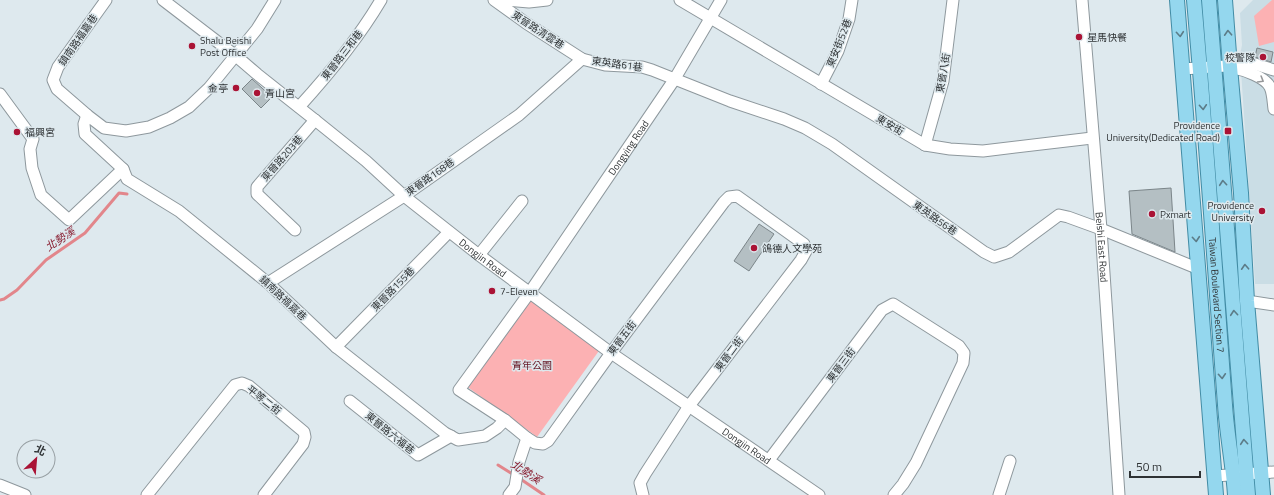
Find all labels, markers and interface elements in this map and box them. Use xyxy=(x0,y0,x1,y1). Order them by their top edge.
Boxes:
street label: 東晉路清雲巷 xyxy=(509,7,567,53)
street label: 鎮南路福嘉巷 xyxy=(55,11,101,69)
street label: 東安街52巷 xyxy=(822,16,856,70)
street label: 東晉路三和巷 xyxy=(318,27,366,83)
place label: 星馬快餐 xyxy=(1087,30,1127,45)
one-way arrow xyxy=(1223,30,1232,36)
one-way arrow xyxy=(1175,31,1184,37)
marker: 星馬快餐 xyxy=(1074,32,1084,42)
place label: Shalu Beishi Post Office xyxy=(200,33,251,60)
marker: Shalu Beishi Post Office xyxy=(187,41,197,51)
place label: 校警隊 xyxy=(1225,50,1255,65)
street label: 東晉八街 xyxy=(932,52,954,94)
marker: 校警隊 xyxy=(1258,52,1268,62)
street label: 東英路61巷 xyxy=(591,53,643,75)
one-way arrow xyxy=(1257,75,1264,82)
place label: 金亭 xyxy=(208,81,228,96)
marker: 金亭 xyxy=(231,83,241,93)
place label: 青山宮 xyxy=(265,86,295,101)
marker: 青山宮 xyxy=(252,88,262,98)
one-way arrow xyxy=(1198,104,1207,110)
street label: 東安街 xyxy=(873,111,907,139)
street label: Dongying Road xyxy=(604,117,652,178)
place label: Providence University(Dedicated Road) xyxy=(1106,118,1220,145)
place label: 福興宮 xyxy=(25,125,55,140)
marker: Providence University(Dedicated Road) xyxy=(1223,126,1233,136)
marker: 福興宮 xyxy=(12,127,22,137)
street label: 東晉路203巷 xyxy=(258,132,306,184)
street label: 東晉路168巷 xyxy=(402,155,458,199)
one-way arrow xyxy=(1219,180,1228,186)
street label: 東英路56巷 xyxy=(910,197,960,239)
place label: Providence University xyxy=(1207,198,1254,225)
marker: Providence University xyxy=(1257,206,1267,216)
place label: Pxmart xyxy=(1160,207,1191,222)
marker: Pxmart xyxy=(1147,209,1157,219)
street label: Beishi East Road xyxy=(1092,211,1112,283)
water label: 北勢溪 xyxy=(42,222,80,255)
street label: Dongjin Road xyxy=(456,235,510,281)
one-way arrow xyxy=(1192,236,1201,242)
street label: Taiwan Boulevard Section 7 xyxy=(1205,237,1229,353)
place label: 鴿德人文學苑 xyxy=(762,241,822,256)
marker: 鴿德人文學苑 xyxy=(749,243,759,253)
street label: 東晉路155巷 xyxy=(368,263,418,315)
one-way arrow xyxy=(1241,264,1249,270)
street label: 鎮南路福嘉巷 xyxy=(256,272,310,324)
place label: 7-Eleven xyxy=(500,284,538,299)
marker: 7-Eleven xyxy=(487,286,497,296)
one-way arrow xyxy=(1229,310,1238,316)
street label: 東晉五街 xyxy=(604,318,640,358)
street label: 東晉二街 xyxy=(711,334,747,374)
street label: 東晉三街 xyxy=(823,345,859,385)
park label: 青年公園 xyxy=(512,358,552,373)
one-way arrow xyxy=(1218,373,1227,379)
street label: 平等二街 xyxy=(244,382,284,418)
street label: 東晉路六福巷 xyxy=(362,408,418,458)
street label: Dongjin Road xyxy=(719,424,774,468)
north arrow xyxy=(16,439,56,479)
one-way arrow xyxy=(1239,439,1248,445)
text: 北 xyxy=(32,440,49,460)
scale bar xyxy=(1130,453,1200,479)
water label: 北勢溪 xyxy=(508,456,546,489)
text: 50 m xyxy=(1136,457,1162,476)

